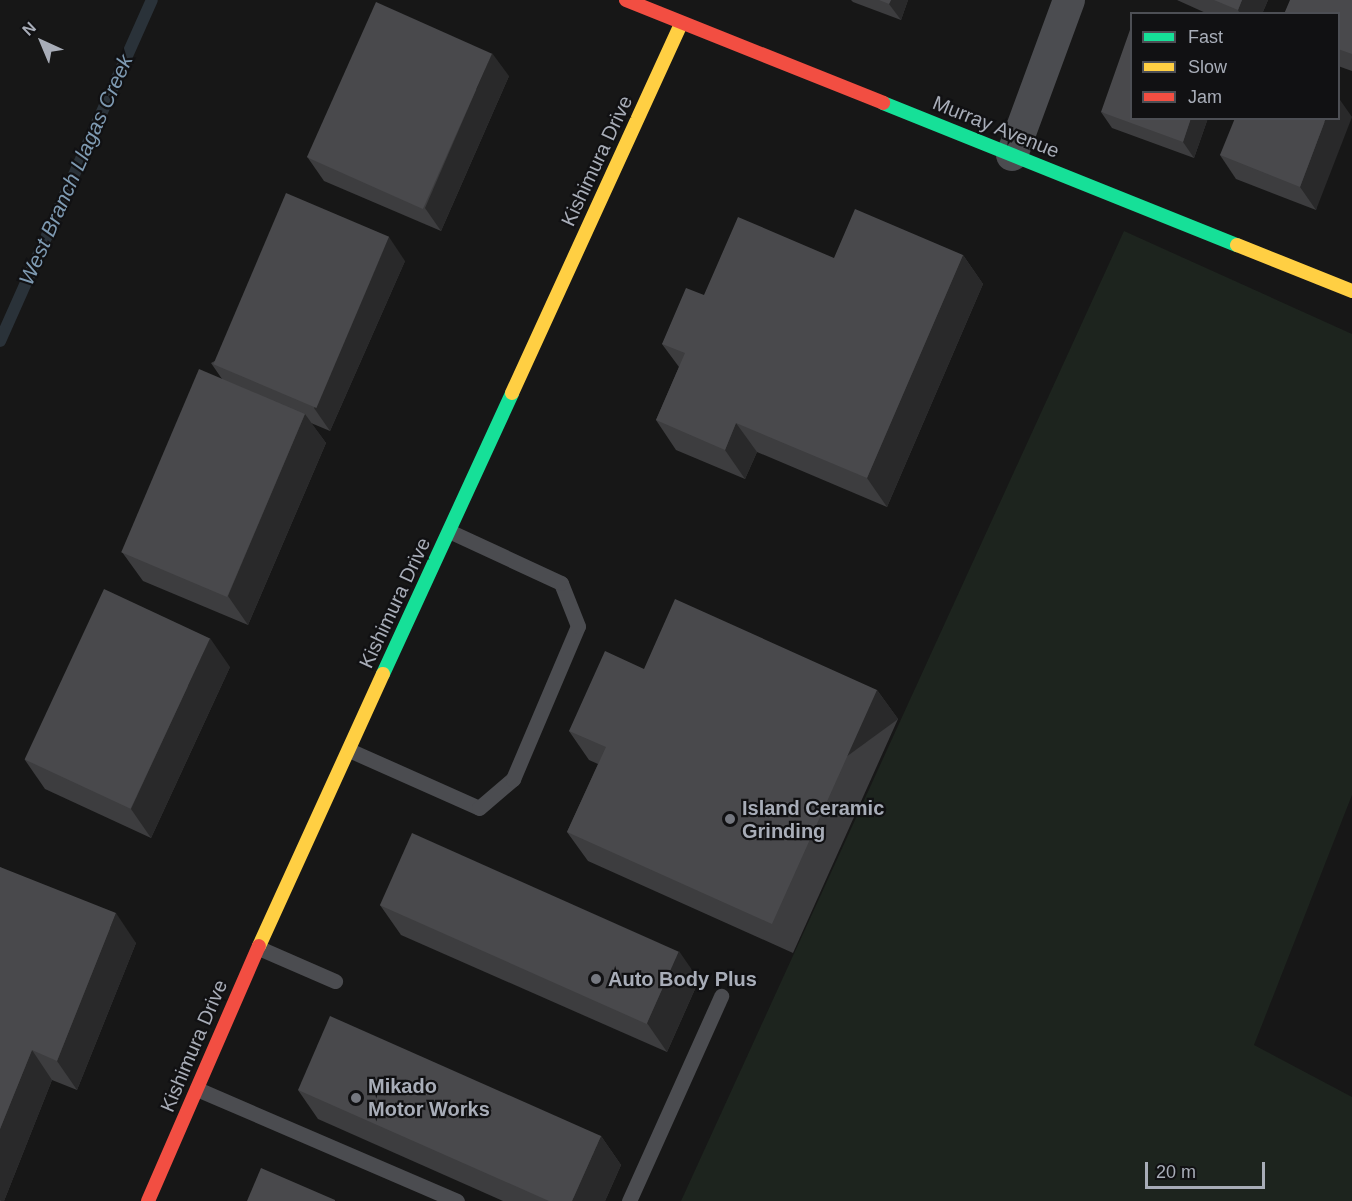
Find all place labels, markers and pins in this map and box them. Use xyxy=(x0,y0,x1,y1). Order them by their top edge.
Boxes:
place label: Island Ceramic Grinding xyxy=(742,796,884,843)
marker: Island Ceramic Grinding xyxy=(723,812,737,826)
place label: Auto Body Plus xyxy=(608,967,757,991)
marker: Auto Body Plus xyxy=(589,972,603,986)
place label: Mikado Motor Works xyxy=(368,1074,490,1121)
marker: Mikado Motor Works xyxy=(349,1091,363,1105)

